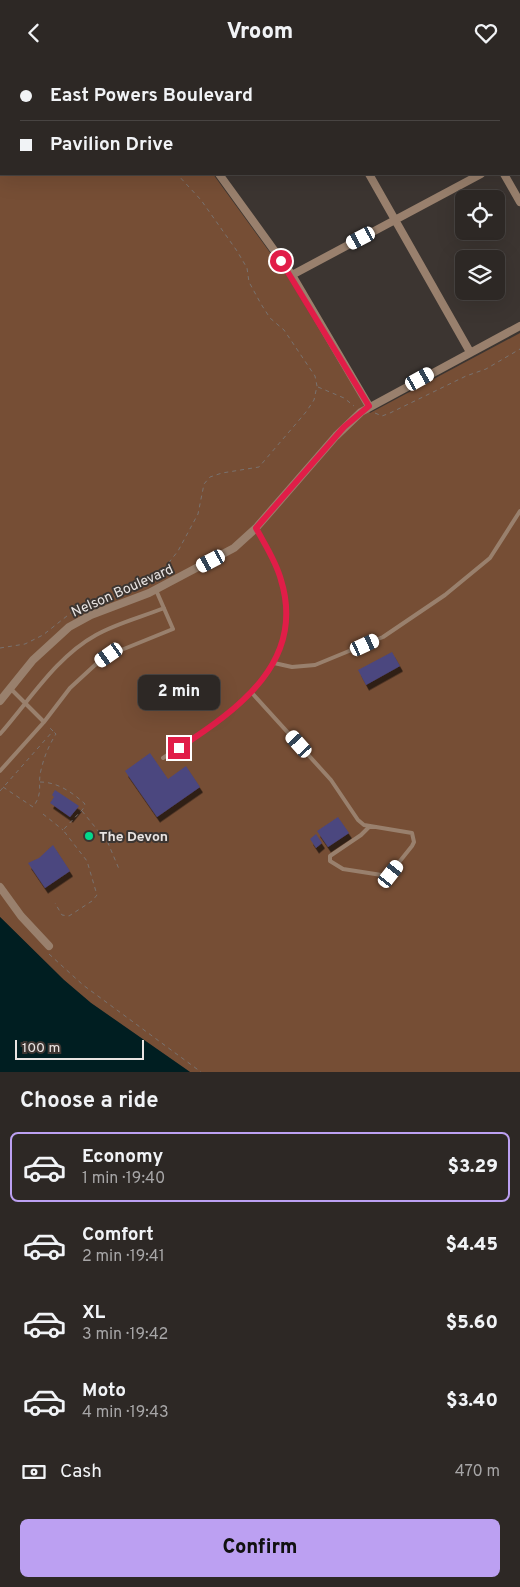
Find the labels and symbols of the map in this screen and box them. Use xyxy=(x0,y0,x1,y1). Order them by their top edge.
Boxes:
car xyxy=(344,224,377,252)
route start xyxy=(270,250,292,272)
car xyxy=(403,365,436,393)
car xyxy=(194,547,227,575)
street label: Nelson Boulevard xyxy=(69,561,176,621)
car xyxy=(348,632,381,658)
car xyxy=(92,640,125,670)
callout: 2 min xyxy=(138,675,220,711)
car xyxy=(283,728,314,760)
route end xyxy=(168,737,190,759)
place label: The Devon xyxy=(99,829,168,846)
marker: The Devon xyxy=(83,830,95,842)
car xyxy=(375,858,406,890)
scale bar xyxy=(15,1037,144,1060)

